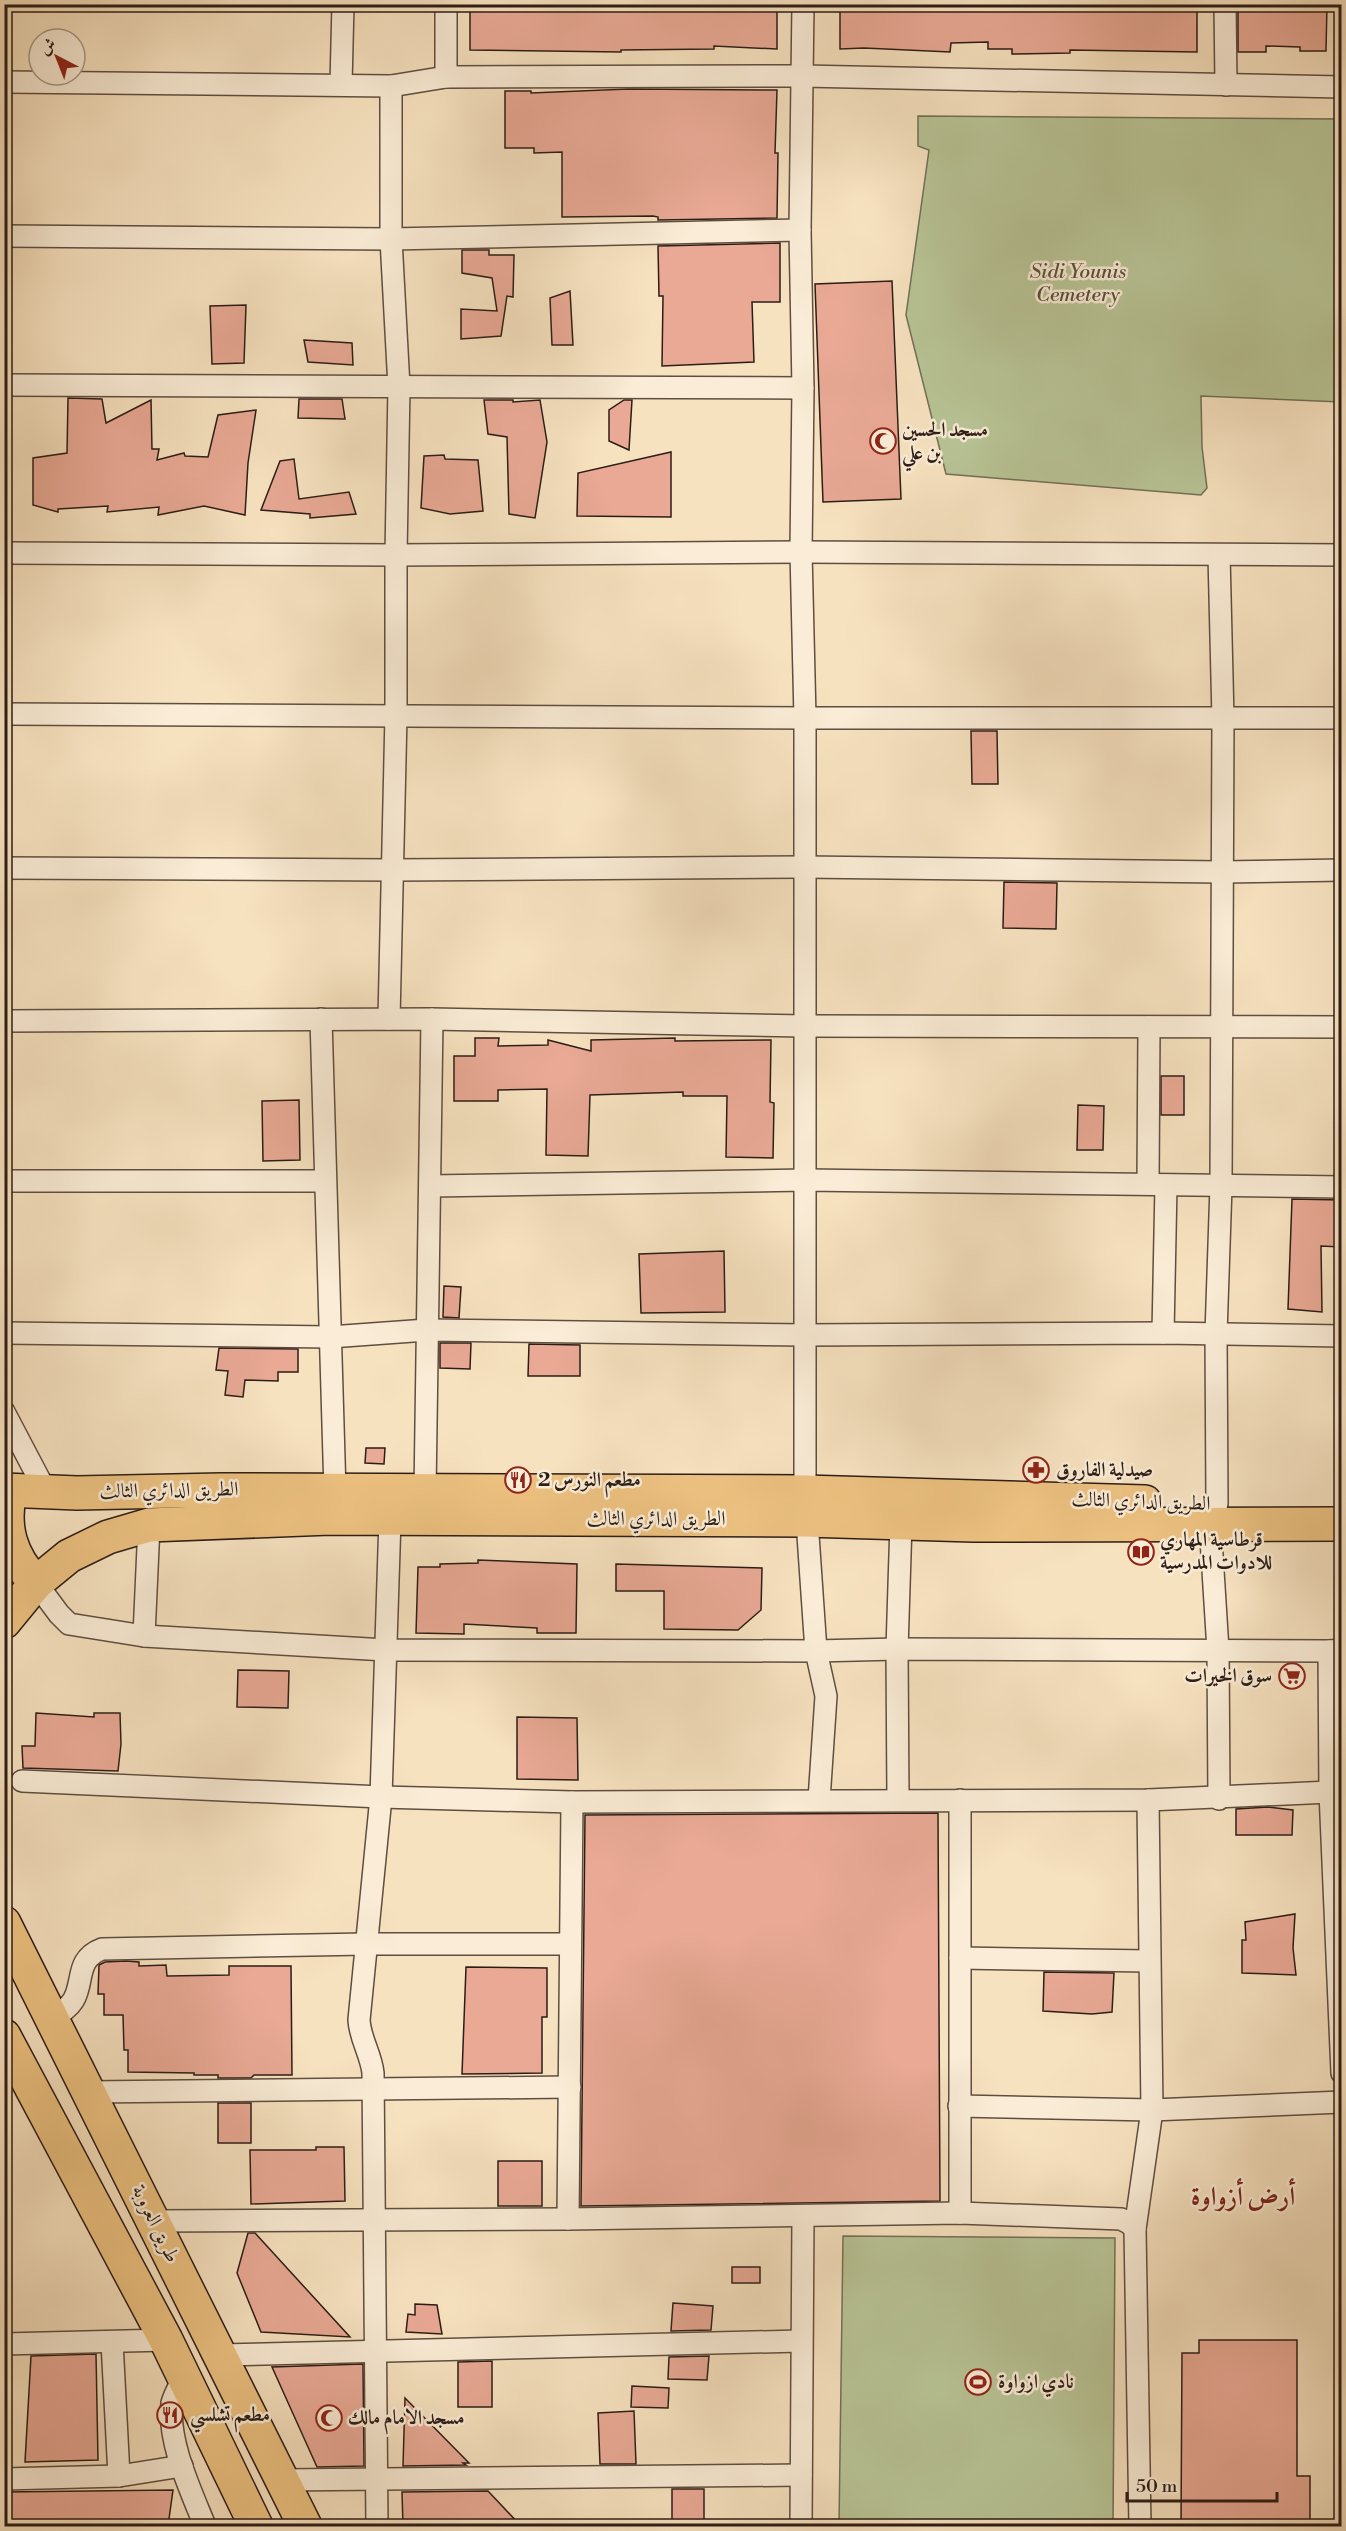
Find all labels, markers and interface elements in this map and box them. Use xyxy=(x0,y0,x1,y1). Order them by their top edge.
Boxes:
north arrow xyxy=(27,27,87,87)
text: ش xyxy=(35,34,60,59)
park label: Sidi Younis Cemetery xyxy=(1030,260,1127,308)
place label: مسجد الحسين بن علي xyxy=(901,418,988,472)
mosque icon: مسجد الحسين بن علي xyxy=(868,426,898,456)
pharmacy icon: صيدلية الفاروق xyxy=(1021,1455,1051,1485)
place label: صيدلية الفاروق xyxy=(1056,1458,1153,1483)
restaurant icon: مطعم النورس 2 xyxy=(503,1465,533,1495)
place label: مطعم النورس 2 xyxy=(538,1468,641,1498)
street label: الطريق الدائري الثالث xyxy=(99,1477,239,1507)
street label: الطريق الدائري الثالث xyxy=(1071,1487,1211,1519)
street label: الطريق الدائري الثالث xyxy=(586,1507,726,1534)
place label: قرطاسية المهاري للادوات المدرسية xyxy=(1160,1528,1272,1576)
library icon: قرطاسية المهاري للادوات المدرسية xyxy=(1126,1537,1156,1567)
supermarket icon: سوق الخيرات xyxy=(1277,1661,1307,1691)
place label: سوق الخيرات xyxy=(1184,1664,1272,1689)
district label: أرض أزواوة xyxy=(1191,2178,1296,2213)
street label: طريق العروبة xyxy=(125,2181,185,2267)
sports icon: نادي ازواوة xyxy=(963,2367,993,2397)
place label: نادي ازواوة xyxy=(998,2370,1074,2398)
restaurant icon: مطعم تشلسي xyxy=(155,2400,185,2430)
place label: مطعم تشلسي xyxy=(190,2403,270,2433)
mosque icon: مسجد الامام مالك xyxy=(314,2403,344,2433)
place label: مسجد الامام مالك xyxy=(348,2406,465,2435)
scale bar xyxy=(1127,2465,1277,2503)
text: 50 m xyxy=(1136,2475,1178,2498)

